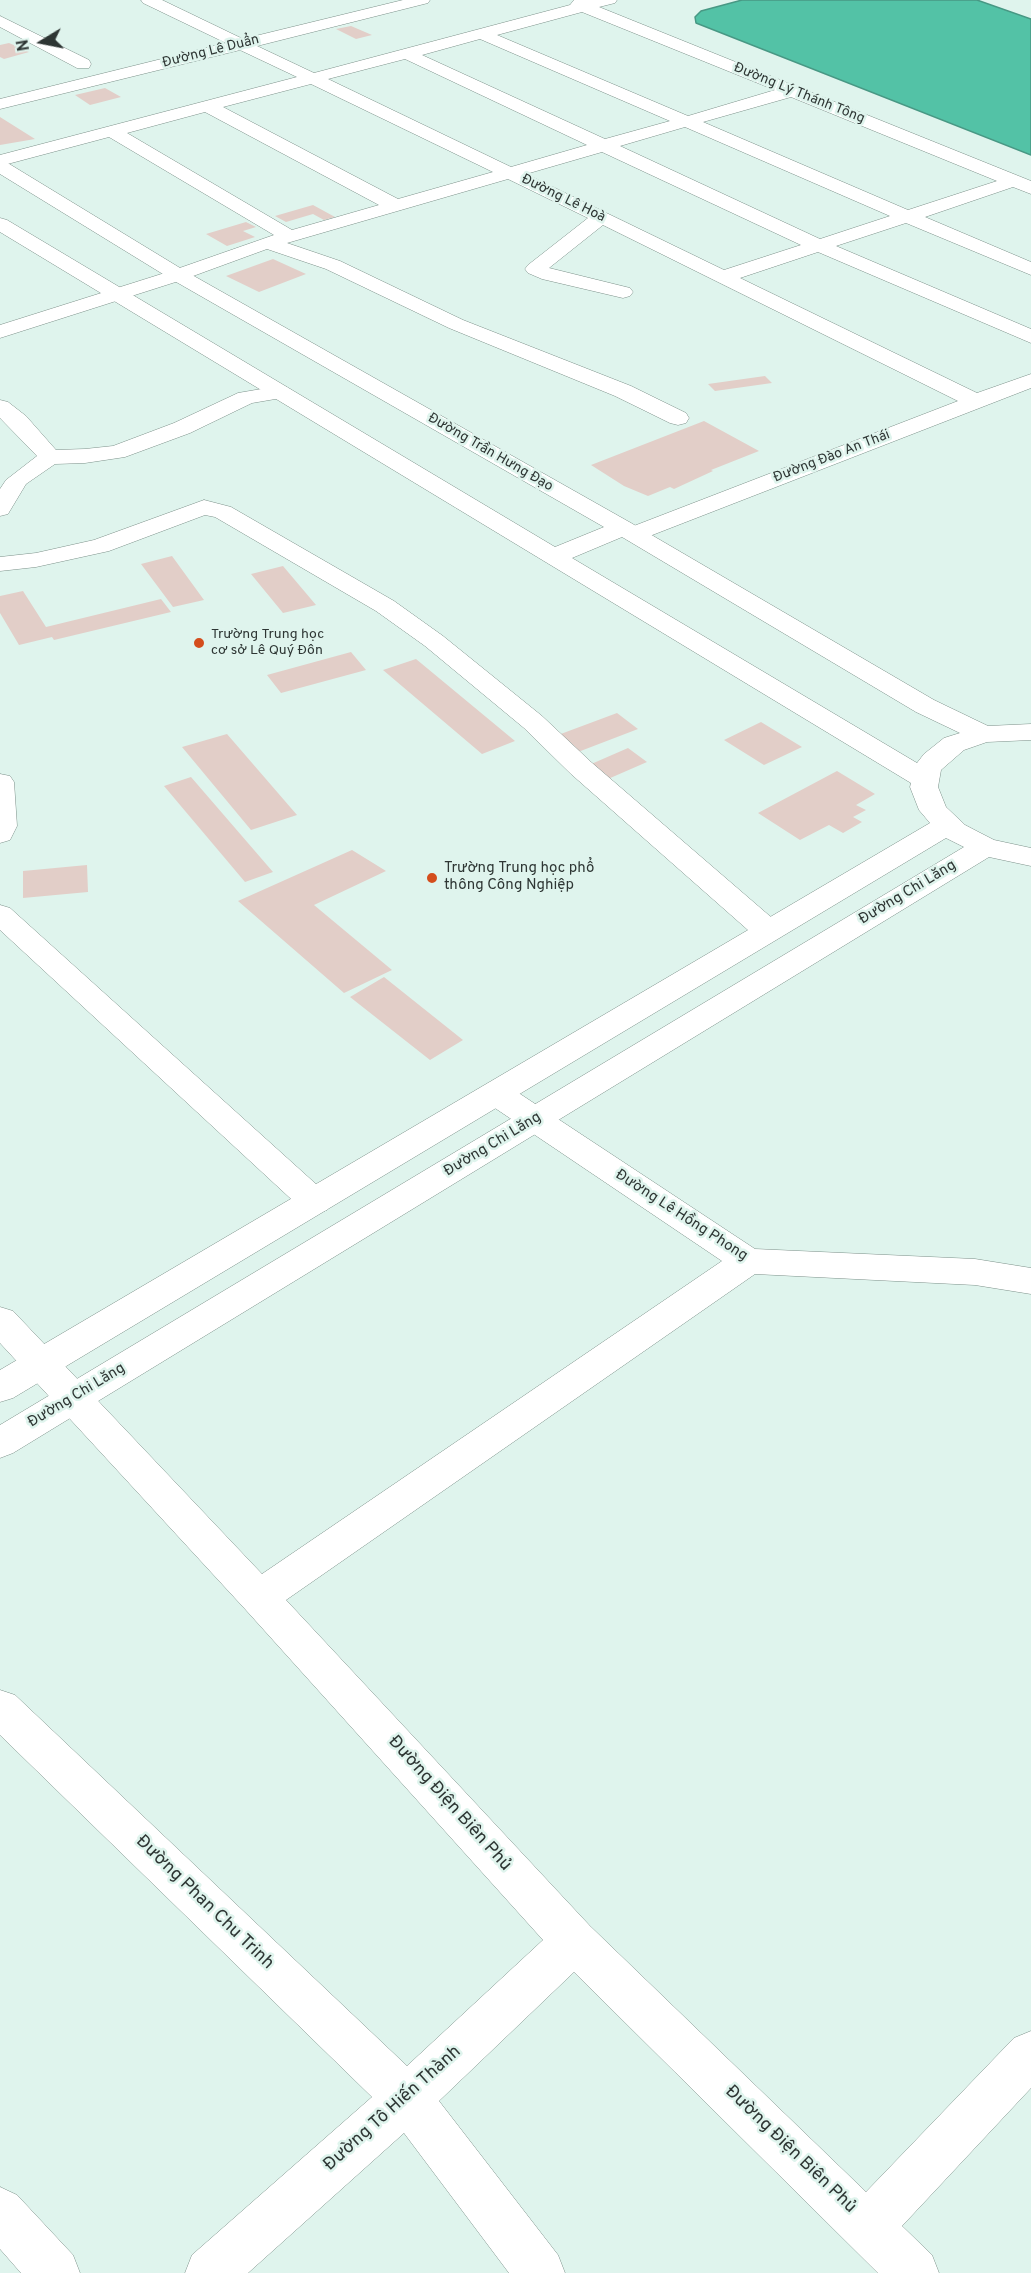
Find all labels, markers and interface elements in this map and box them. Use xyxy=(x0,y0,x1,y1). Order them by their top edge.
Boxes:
north arrow xyxy=(12,12,72,72)
street label: Đường Lê Duẩn xyxy=(161,32,261,72)
text: N xyxy=(13,38,35,53)
street label: Đường Lý Thánh Tông xyxy=(731,60,867,128)
street label: Đường Lê Hoà xyxy=(518,171,608,227)
street label: Đường Trần Hưng Đạo xyxy=(424,410,556,496)
street label: Đường Đào An Thái xyxy=(771,427,893,487)
place label: Trường Trung học cơ sở Lê Quý Đôn xyxy=(211,627,324,660)
marker: Trường Trung học cơ sở Lê Quý Đôn xyxy=(192,636,206,650)
street label: Đường Chi Lăng xyxy=(856,857,960,929)
place label: Trường Trung học phổ thông Công Nghiệp xyxy=(444,860,594,895)
marker: Trường Trung học phổ thông Công Nghiệp xyxy=(425,871,439,885)
street label: Đường Chi Lăng xyxy=(441,1109,545,1181)
street label: Đường Lê Hồng Phong xyxy=(611,1166,751,1266)
street label: Đường Chi Lăng xyxy=(25,1360,129,1432)
street label: Đường Điện Biên Phủ xyxy=(383,1732,515,1876)
street label: Đường Phan Chu Trinh xyxy=(130,1831,278,1975)
street label: Đường Tô Hiến Thành xyxy=(320,2042,466,2176)
street label: Đường Điện Biên Phủ xyxy=(720,2082,860,2218)

